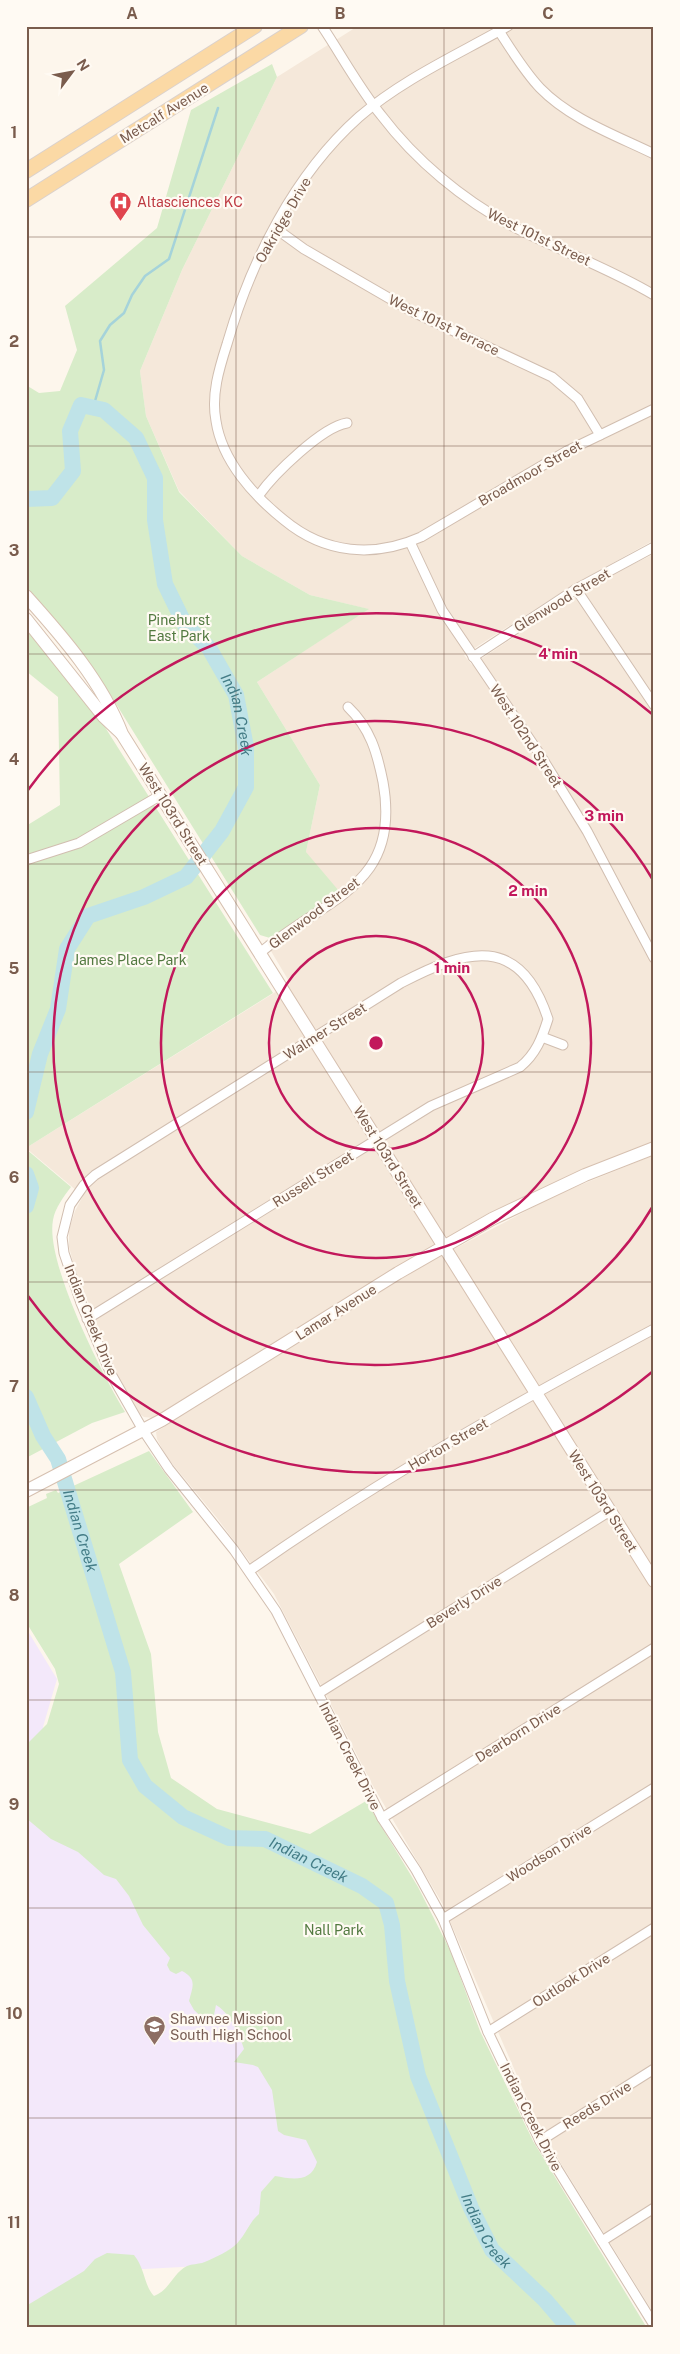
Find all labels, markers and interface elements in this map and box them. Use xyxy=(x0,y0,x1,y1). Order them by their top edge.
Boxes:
text: A xyxy=(126,4,138,23)
text: B xyxy=(335,4,346,23)
text: C xyxy=(542,4,554,23)
north arrow xyxy=(48,48,98,98)
text: N xyxy=(73,56,93,74)
street label: Metcalf Avenue xyxy=(117,79,211,147)
text: 1 xyxy=(11,123,17,142)
street label: Oakridge Drive xyxy=(252,174,314,266)
hospital icon: Altasciences KC xyxy=(109,190,133,221)
place label: Altasciences KC xyxy=(137,194,243,210)
street label: West 101st Street xyxy=(485,205,593,269)
street label: West 101st Terrace xyxy=(386,291,502,359)
text: 2 xyxy=(9,332,19,351)
street label: Broadmoor Street xyxy=(476,437,584,509)
text: 3 xyxy=(9,541,19,560)
street label: Glenwood Street xyxy=(511,565,613,635)
park label: Pinehurst East Park xyxy=(148,612,210,644)
text: 4 min xyxy=(538,645,578,662)
water label: Indian Creek xyxy=(217,670,255,757)
street label: West 102nd Street xyxy=(487,681,565,791)
text: 4 xyxy=(9,750,20,769)
street label: West 103rd Street xyxy=(135,760,211,868)
text: 3 min xyxy=(584,807,624,824)
street label: Glenwood Street xyxy=(266,874,362,952)
text: 2 min xyxy=(508,882,548,899)
park label: James Place Park xyxy=(73,952,187,968)
text: 5 xyxy=(9,959,20,978)
text: 1 min xyxy=(434,959,470,976)
street label: Walmer Street xyxy=(281,999,369,1063)
centre of rings xyxy=(367,1034,385,1052)
street label: West 103rd Street xyxy=(350,1103,426,1211)
street label: Russell Street xyxy=(270,1148,356,1210)
text: 6 xyxy=(9,1168,19,1187)
street label: Indian Creek Drive xyxy=(61,1262,121,1378)
street label: Lamar Avenue xyxy=(293,1281,379,1343)
text: 7 xyxy=(9,1377,19,1396)
street label: Horton Street xyxy=(405,1415,491,1473)
street label: West 103rd Street xyxy=(565,1447,641,1555)
water label: Indian Creek xyxy=(60,1487,101,1575)
street label: Beverly Drive xyxy=(423,1572,505,1632)
text: 8 xyxy=(9,1586,20,1605)
street label: Indian Creek Drive xyxy=(316,1699,384,1813)
street label: Dearborn Drive xyxy=(472,1700,564,1766)
text: 9 xyxy=(9,1795,19,1814)
street label: Woodson Drive xyxy=(504,1821,594,1885)
water label: Indian Creek xyxy=(267,1833,352,1886)
park label: Nall Park xyxy=(304,1922,364,1938)
street label: Outlook Drive xyxy=(529,1950,613,2010)
text: 10 xyxy=(5,2004,23,2023)
place label: Shawnee Mission South High School xyxy=(170,2011,292,2043)
school or university icon: Shawnee Mission South High School xyxy=(142,2015,166,2046)
street label: Indian Creek Drive xyxy=(497,2060,565,2174)
street label: Reeds Drive xyxy=(560,2078,634,2132)
water label: Indian Creek xyxy=(458,2191,516,2272)
text: 11 xyxy=(7,2213,21,2232)

